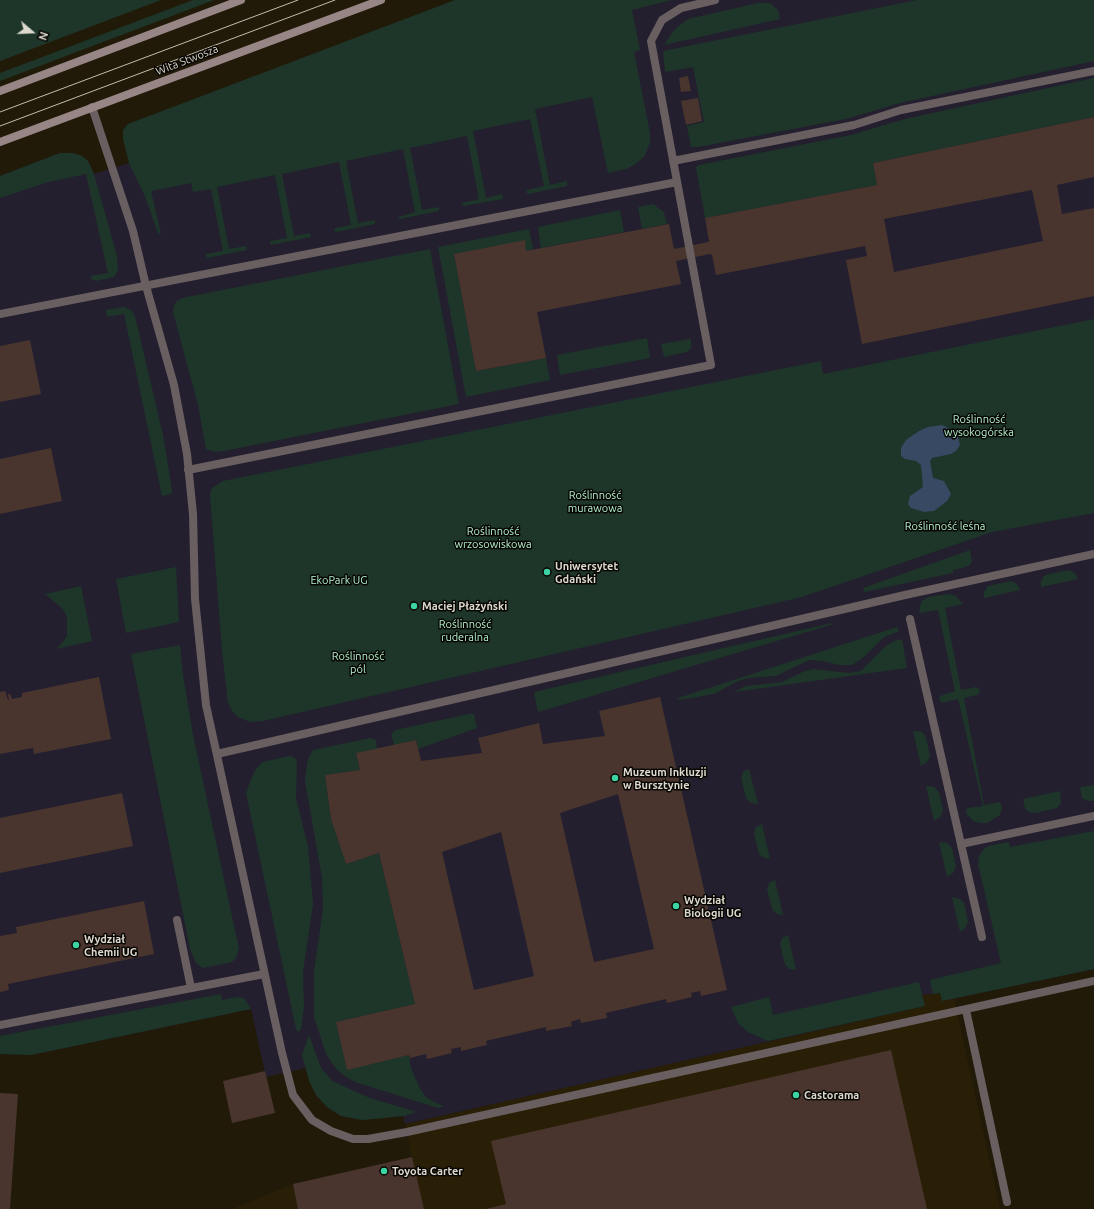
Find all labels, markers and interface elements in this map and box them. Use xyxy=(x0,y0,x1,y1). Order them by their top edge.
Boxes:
north arrow xyxy=(12,12,52,52)
text: N xyxy=(36,30,50,42)
street label: Wita Stwosza xyxy=(154,42,220,78)
park label: Roślinność wysokogórska xyxy=(944,412,1014,438)
park label: Roślinność murawowa xyxy=(568,488,622,514)
park label: Roślinność leśna xyxy=(905,519,985,533)
park label: Roślinność wrzosowiskowa xyxy=(454,524,532,550)
place label: Uniwersytet Gdański xyxy=(555,559,618,585)
marker: Uniwersytet Gdański xyxy=(542,567,552,577)
park label: EkoPark UG xyxy=(310,573,368,587)
place label: Maciej Płażyński xyxy=(422,599,507,613)
marker: Maciej Płażyński xyxy=(409,601,419,611)
park label: Roślinność ruderalna xyxy=(439,617,491,643)
park label: Roślinność pól xyxy=(332,649,384,675)
place label: Muzeum Inkluzji w Bursztynie xyxy=(623,765,707,791)
marker: Muzeum Inkluzji w Bursztynie xyxy=(610,773,620,783)
place label: Wydział Biologii UG xyxy=(684,893,741,919)
marker: Wydział Biologii UG xyxy=(671,901,681,911)
place label: Wydział Chemii UG xyxy=(84,932,137,958)
marker: Wydział Chemii UG xyxy=(71,940,81,950)
place label: Castorama xyxy=(804,1088,859,1102)
marker: Castorama xyxy=(791,1090,801,1100)
place label: Toyota Carter xyxy=(392,1164,463,1178)
marker: Toyota Carter xyxy=(379,1166,389,1176)

